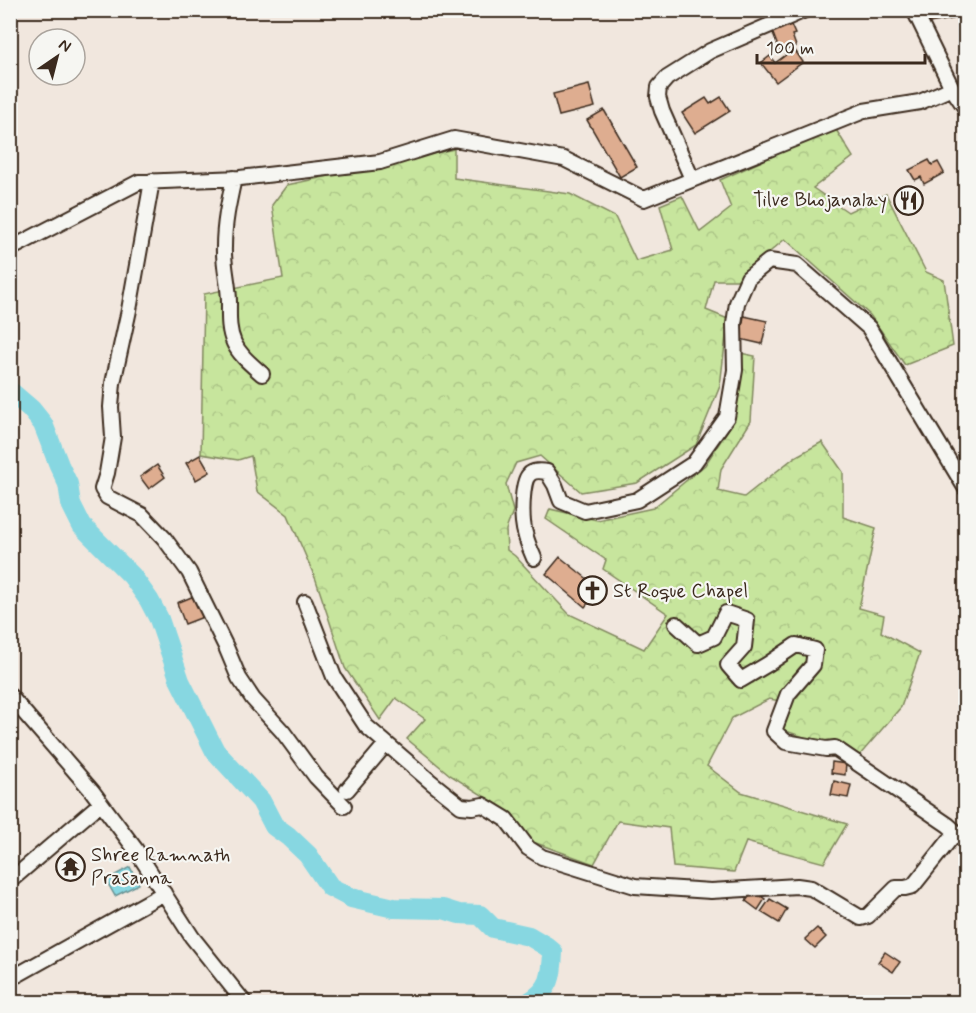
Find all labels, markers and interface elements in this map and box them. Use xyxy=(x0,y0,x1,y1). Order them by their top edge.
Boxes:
north arrow xyxy=(27,27,87,87)
scale bar xyxy=(757,27,925,65)
text: N xyxy=(54,34,75,58)
text: 100 m xyxy=(766,37,814,61)
restaurant icon: Tilve Bhojanalay xyxy=(892,184,924,216)
place label: Tilve Bhojanalay xyxy=(753,187,887,214)
church icon: St Roque Chapel xyxy=(576,575,608,607)
place label: St Roque Chapel xyxy=(613,578,748,605)
place label: Shree Ramnath Prasanna xyxy=(91,842,230,892)
temple icon: Shree Ramnath Prasanna xyxy=(54,850,86,882)

